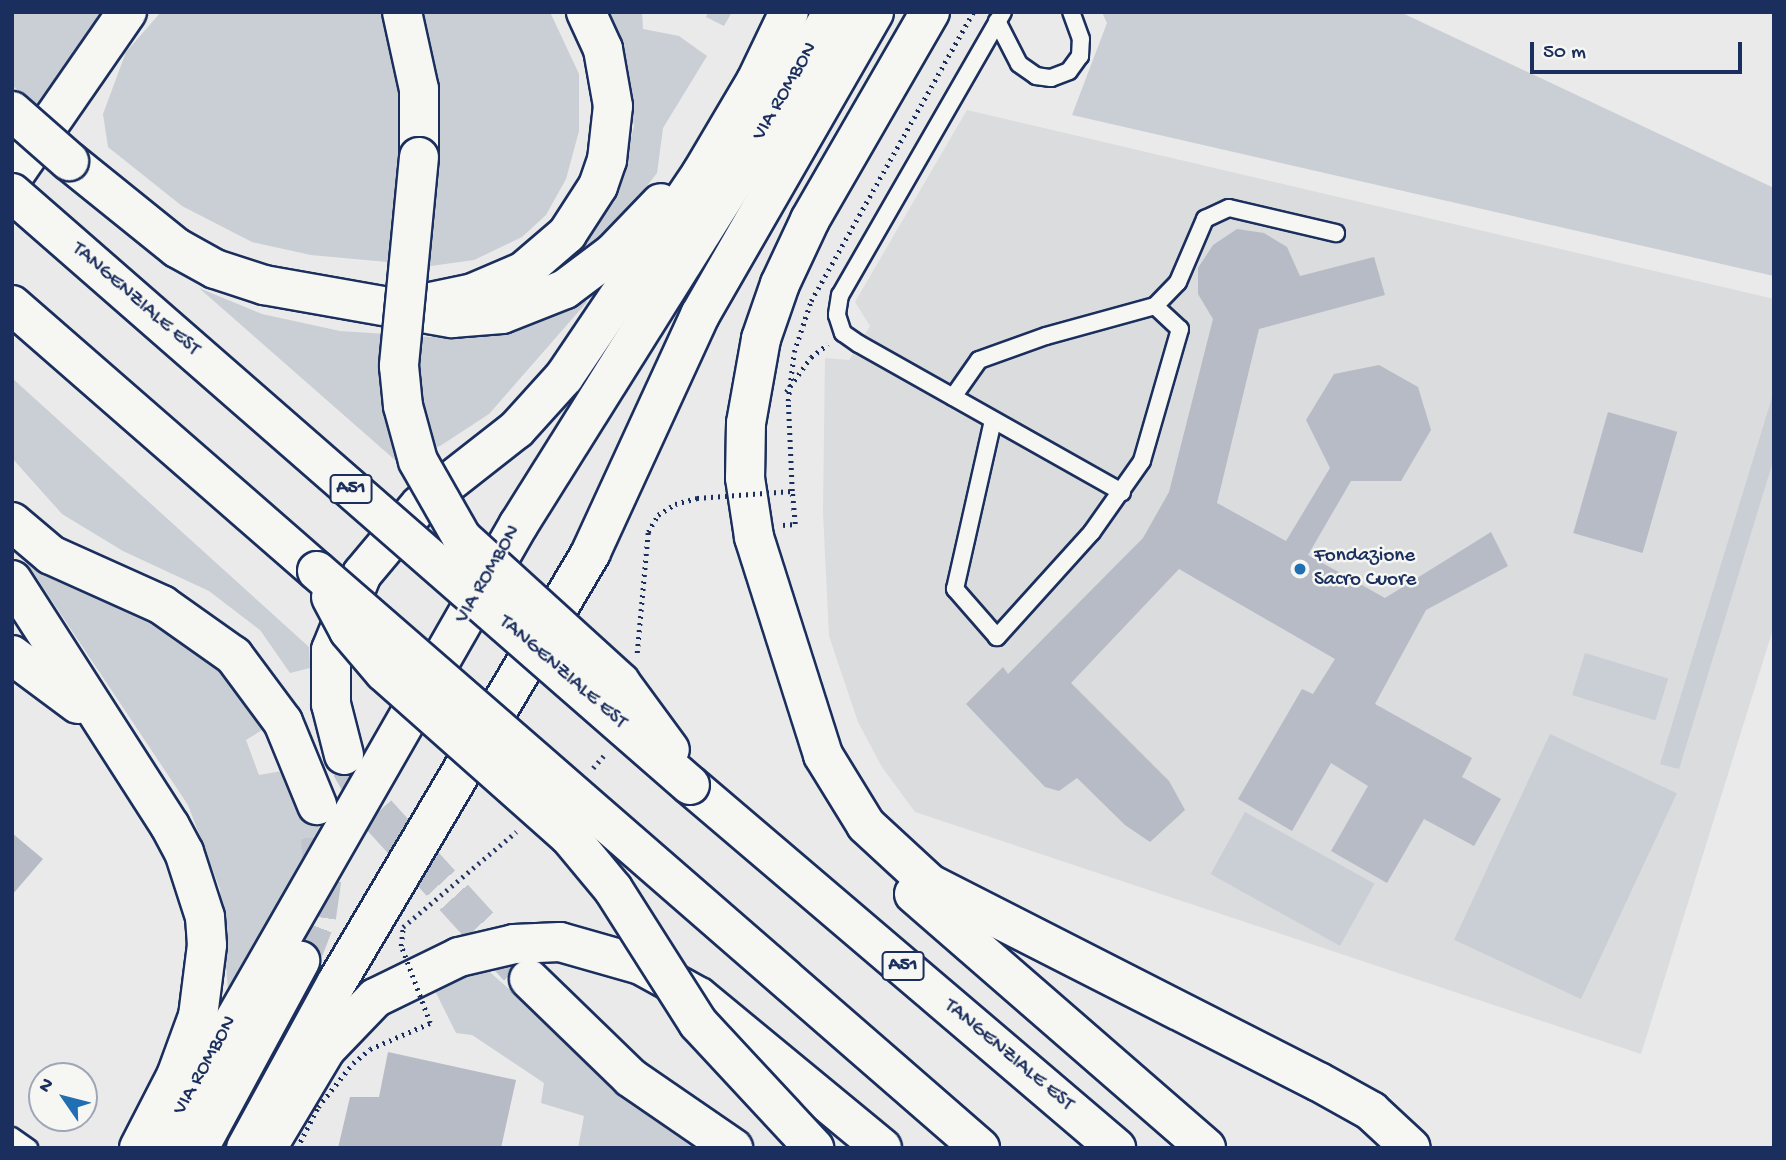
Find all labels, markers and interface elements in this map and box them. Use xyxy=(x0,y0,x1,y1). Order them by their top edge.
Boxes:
scale bar xyxy=(1534,28,1746,72)
street label: VIA ROMBON xyxy=(748,38,824,146)
text: 50 m xyxy=(1543,41,1586,66)
street label: TANGENZIALE EST xyxy=(66,237,204,363)
road number: A51 xyxy=(328,474,374,504)
street label: VIA ROMBON xyxy=(451,521,527,629)
place label: Fondazione Sacro Cuore xyxy=(1314,544,1416,594)
marker: Fondazione Sacro Cuore xyxy=(1292,561,1308,577)
street label: TANGENZIALE EST xyxy=(493,610,631,736)
road number: A51 xyxy=(880,950,926,982)
street label: TANGENZIALE EST xyxy=(938,994,1078,1118)
street label: VIA ROMBON xyxy=(168,1012,244,1120)
north arrow xyxy=(28,1062,98,1132)
text: N xyxy=(34,1074,60,1097)

